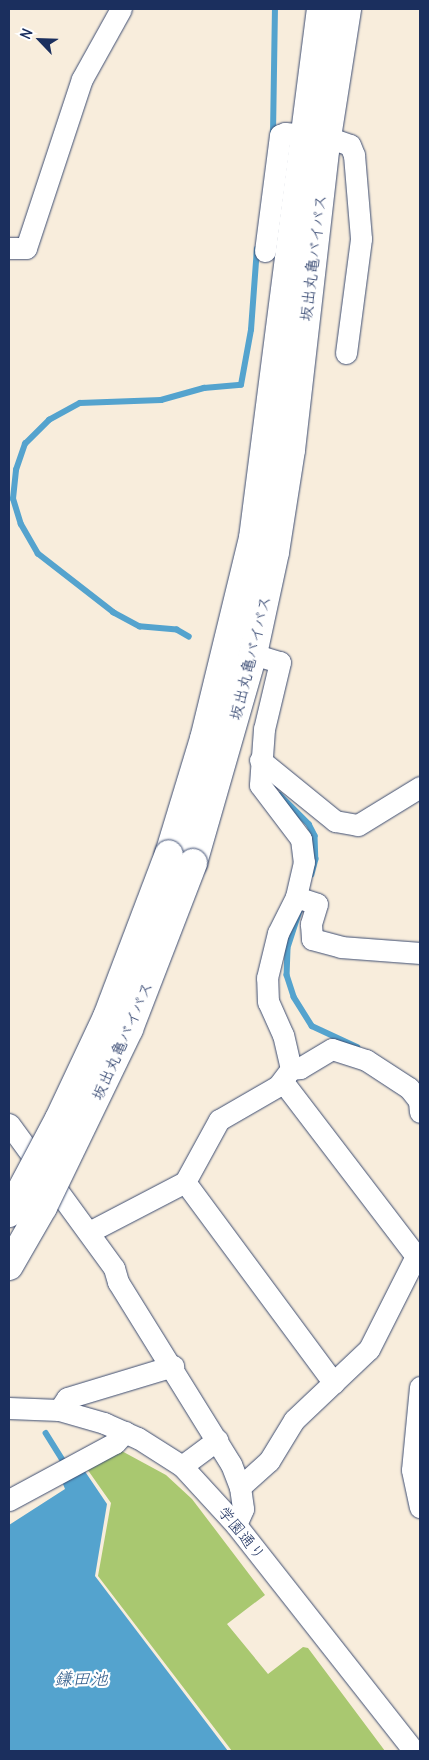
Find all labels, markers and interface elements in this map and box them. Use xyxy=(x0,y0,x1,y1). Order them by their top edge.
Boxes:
north arrow xyxy=(15,15,65,65)
text: N xyxy=(16,26,36,42)
street label: 坂出丸亀バイパス xyxy=(296,193,330,323)
street label: 坂出丸亀バイパス xyxy=(225,594,275,722)
street label: 坂出丸亀バイパス xyxy=(87,979,157,1103)
street label: 学園通り xyxy=(214,1502,270,1564)
water label: 鎌田池 xyxy=(54,1668,108,1690)

